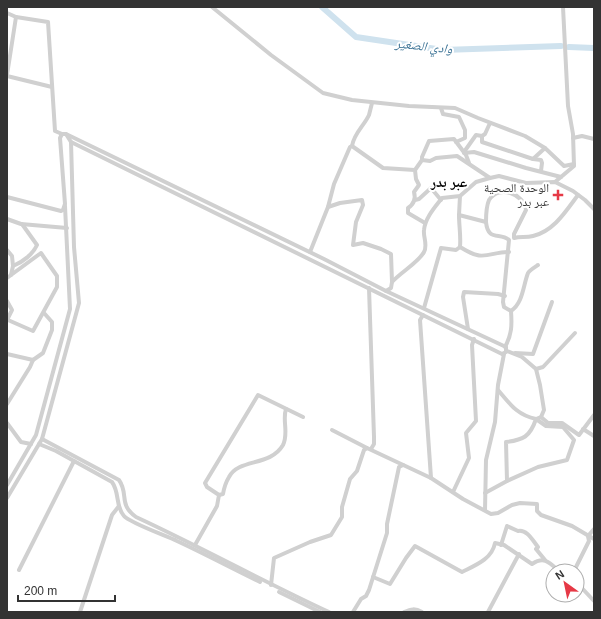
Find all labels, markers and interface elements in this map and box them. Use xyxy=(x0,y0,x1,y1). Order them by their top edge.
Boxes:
water label: وادي الصغير xyxy=(393,35,453,60)
district label: عبر بدر xyxy=(430,174,467,191)
place label: الوحدة الصحية عبر بدر xyxy=(484,181,549,209)
marker: الوحدة الصحية عبر بدر xyxy=(552,189,564,201)
north arrow xyxy=(545,563,585,603)
text: N xyxy=(553,567,566,582)
scale bar xyxy=(18,577,115,603)
text: 200 m xyxy=(24,584,57,598)

